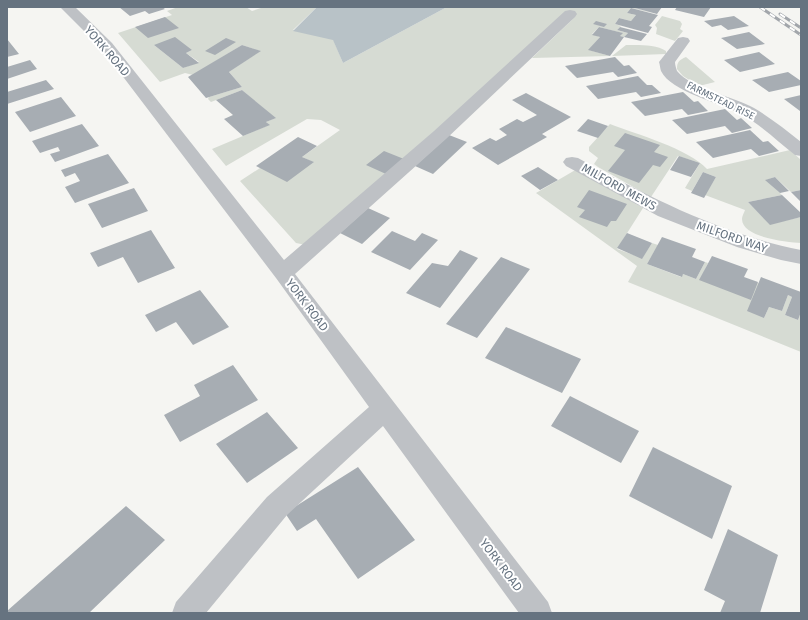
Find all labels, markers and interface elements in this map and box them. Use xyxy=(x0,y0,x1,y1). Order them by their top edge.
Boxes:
street label: YORK ROAD xyxy=(81,23,133,79)
street label: FARMSTEAD RISE xyxy=(685,79,757,123)
street label: MILFORD MEWS xyxy=(579,161,659,213)
street label: MILFORD WAY xyxy=(695,218,770,256)
street label: YORK ROAD xyxy=(283,276,331,334)
street label: YORK ROAD xyxy=(477,536,525,594)

